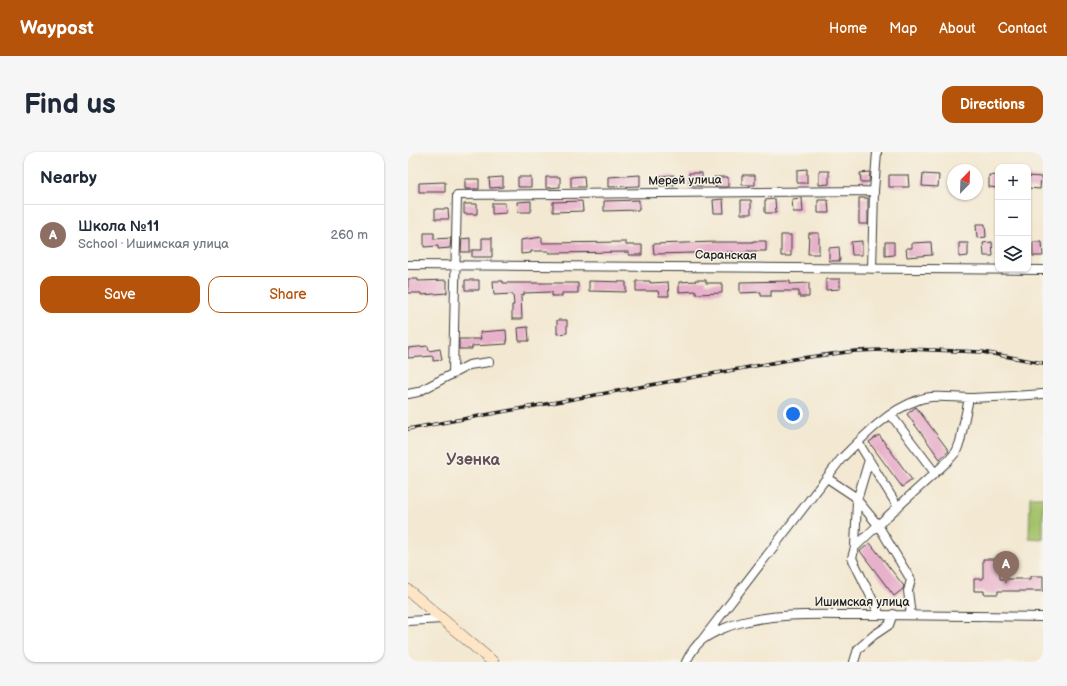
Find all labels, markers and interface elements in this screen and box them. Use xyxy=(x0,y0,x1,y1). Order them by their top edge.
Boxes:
text: Waypost xyxy=(20,17,94,40)
text: Home xyxy=(829,20,867,37)
text: Map xyxy=(889,20,917,37)
text: About xyxy=(939,20,976,37)
text: Contact xyxy=(998,20,1047,37)
button: Directions xyxy=(942,86,1043,123)
text: Find us xyxy=(24,88,116,121)
north arrow xyxy=(947,164,983,200)
map controls xyxy=(995,164,1031,272)
button: + xyxy=(995,164,1031,200)
text: Nearby xyxy=(40,168,97,188)
street label: Мерей улица xyxy=(648,172,722,189)
button: − xyxy=(995,200,1031,236)
text: Школа №11 xyxy=(78,217,159,236)
text: A xyxy=(49,227,57,243)
text: 260 m xyxy=(330,227,368,243)
text: School · Ишимская улица xyxy=(78,236,229,252)
button: layers xyxy=(995,236,1031,272)
street label: Саранская xyxy=(695,247,757,264)
button: Save xyxy=(40,276,200,313)
button: Share xyxy=(208,276,368,313)
your location xyxy=(783,404,803,424)
district label: Узенка xyxy=(446,451,500,470)
pin: A xyxy=(993,551,1019,584)
street label: Ишимская улица xyxy=(814,595,910,610)

